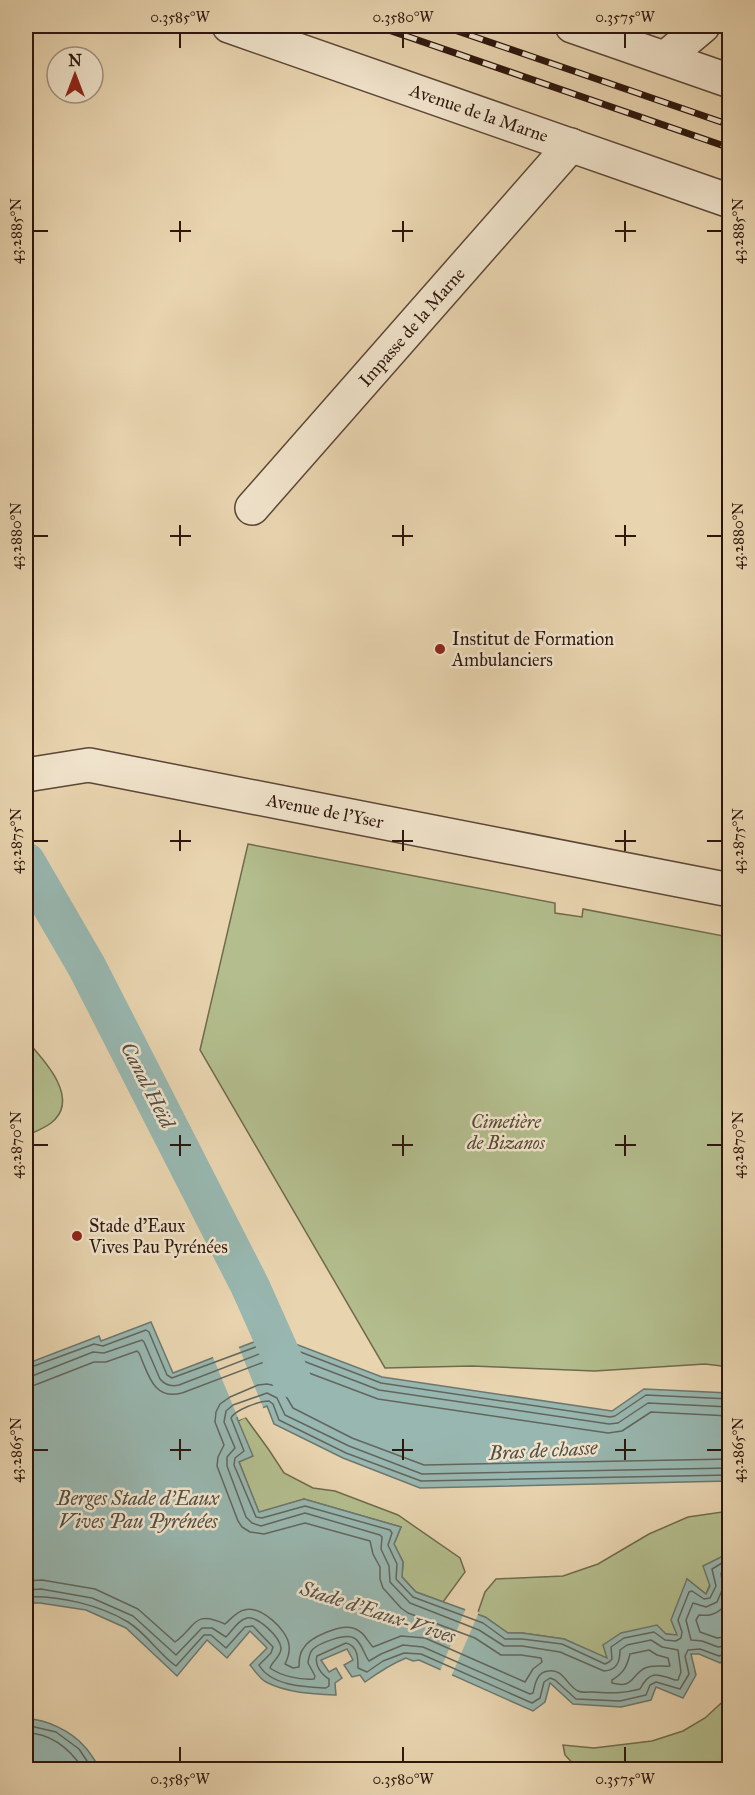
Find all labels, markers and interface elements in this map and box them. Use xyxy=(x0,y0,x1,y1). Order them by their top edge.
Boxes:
text: 0.3585°W xyxy=(150,8,210,26)
text: 0.3580°W xyxy=(372,8,434,26)
text: 0.3575°W xyxy=(595,8,655,26)
north arrow xyxy=(45,45,105,105)
text: N xyxy=(68,51,82,70)
street label: Avenue de la Marne xyxy=(406,79,551,147)
text: 43.2885°N xyxy=(7,198,25,264)
text: 43.2885°N xyxy=(729,198,747,264)
street label: Impasse de la Marne xyxy=(354,263,470,391)
text: 43.2880°N xyxy=(7,502,25,570)
text: 43.2880°N xyxy=(729,502,747,570)
place label: Institut de Formation Ambulanciers xyxy=(451,628,614,671)
marker: Institut de Formation Ambulanciers xyxy=(433,642,447,656)
street label: Avenue de l'Yser xyxy=(264,789,386,833)
text: 43.2875°N xyxy=(7,808,25,874)
text: 43.2875°N xyxy=(729,808,747,874)
water label: Canal Heïd xyxy=(116,1038,181,1133)
text: 43.2870°N xyxy=(7,1111,25,1179)
park label: Cimetière de Bizanos xyxy=(466,1111,546,1154)
text: 43.2870°N xyxy=(729,1111,747,1179)
place label: Stade d'Eaux Vives Pau Pyrénées xyxy=(88,1215,228,1258)
marker: Stade d'Eaux Vives Pau Pyrénées xyxy=(70,1229,84,1243)
text: 43.2865°N xyxy=(7,1417,25,1483)
text: 43.2865°N xyxy=(729,1417,747,1483)
water label: Bras de chasse xyxy=(487,1435,598,1465)
water label: Berges Stade d'Eaux Vives Pau Pyrénées xyxy=(56,1486,220,1533)
water label: Stade d'Eaux-Vives xyxy=(296,1575,460,1649)
text: 0.3585°W xyxy=(150,1770,210,1788)
text: 0.3580°W xyxy=(372,1770,434,1788)
text: 0.3575°W xyxy=(595,1770,655,1788)

